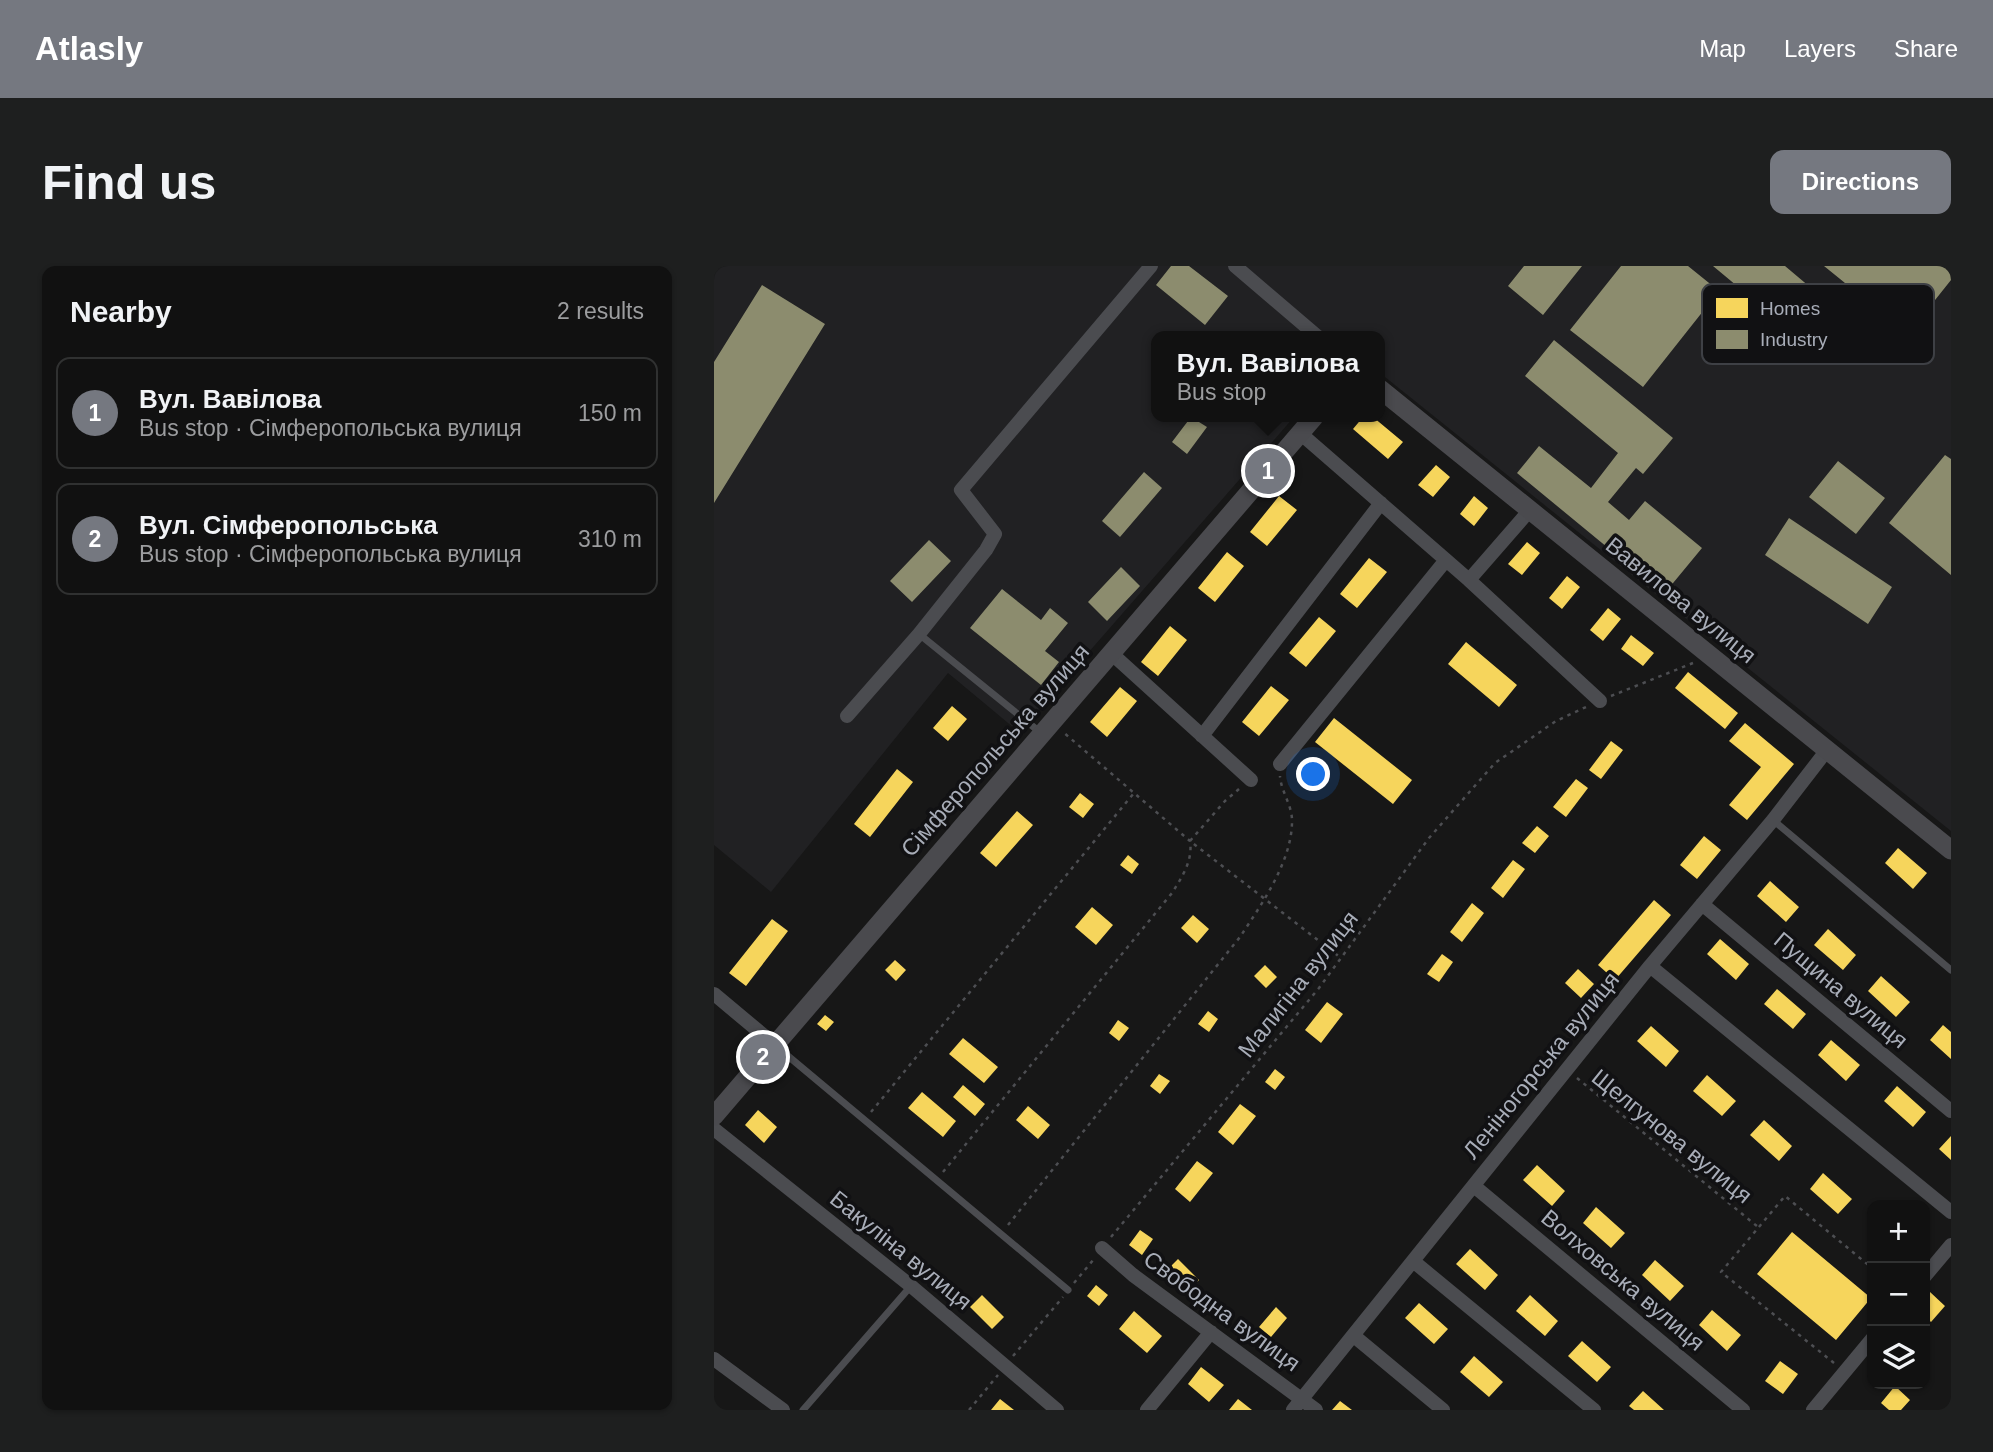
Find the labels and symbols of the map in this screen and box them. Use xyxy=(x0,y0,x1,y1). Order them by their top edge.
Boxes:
legend xyxy=(1702,284,1934,364)
text: Homes xyxy=(1760,298,1820,319)
text: Industry xyxy=(1760,329,1828,350)
pin: 1 xyxy=(1245,445,1291,497)
street label: Вавилова вулиця xyxy=(1601,532,1761,668)
street label: Сімферопольська вулиця xyxy=(896,639,1094,861)
your location xyxy=(1296,757,1330,791)
street label: Малигіна вулиця xyxy=(1233,906,1363,1062)
street label: Пущина вулиця xyxy=(1769,927,1913,1053)
street label: Леніногорська вулиця xyxy=(1458,966,1624,1164)
pin: 2 xyxy=(740,1031,786,1083)
street label: Щелгунова вулиця xyxy=(1587,1064,1757,1208)
street label: Бакуліна вулиця xyxy=(825,1185,977,1315)
street label: Волховська вулиця xyxy=(1536,1204,1710,1356)
street label: Свободна вулиця xyxy=(1139,1246,1305,1376)

